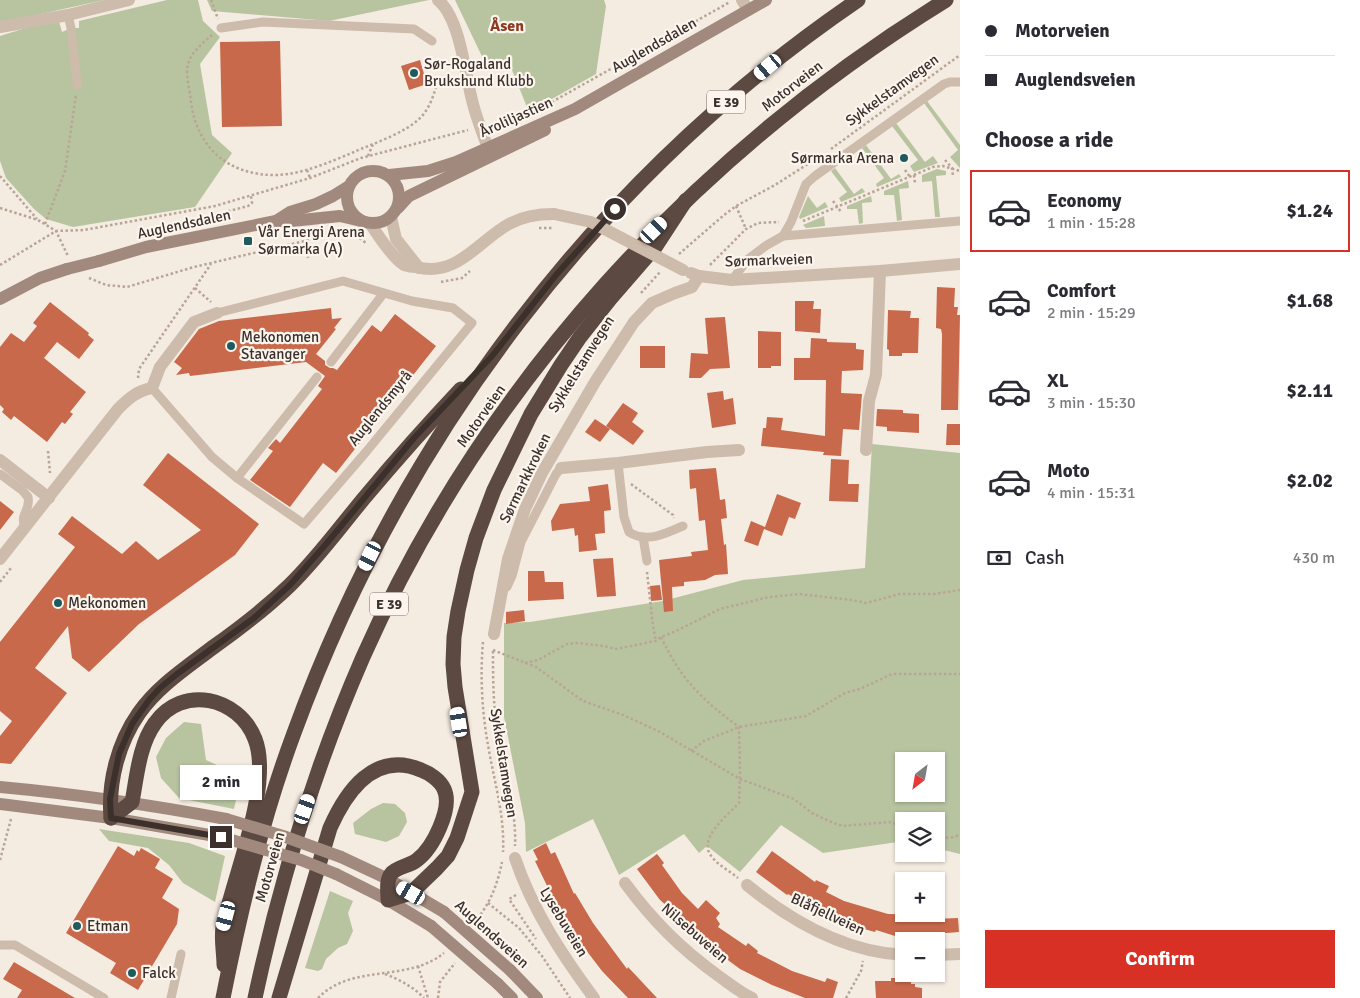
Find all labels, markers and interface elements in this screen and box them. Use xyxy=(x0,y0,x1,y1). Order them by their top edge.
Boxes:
street label: Auglendsdalen xyxy=(608,13,700,77)
district label: Åsen xyxy=(490,16,524,36)
text: Motorveien xyxy=(1015,19,1110,43)
street label: Sykkelstamvegen xyxy=(842,50,942,130)
car xyxy=(751,52,784,82)
place label: Sør-Rogaland Brukshund Klubb xyxy=(424,55,534,90)
street label: Motorveien xyxy=(758,57,826,115)
marker: Sør-Rogaland Brukshund Klubb xyxy=(408,67,420,79)
text: Auglendsveien xyxy=(1015,68,1136,92)
road number: E 39 xyxy=(707,90,745,114)
street label: Åroliljastien xyxy=(477,93,555,141)
text: Choose a ride xyxy=(985,126,1113,153)
place label: Sørmarka Arena xyxy=(791,149,894,167)
marker: Sørmarka Arena xyxy=(898,152,910,164)
icon: car xyxy=(987,189,1032,234)
text: Economy xyxy=(1047,189,1121,213)
route start xyxy=(604,198,626,220)
text: $1.24 xyxy=(1287,199,1333,223)
street label: Auglendsdalen xyxy=(136,205,232,243)
text: 1 min · 15:28 xyxy=(1047,213,1136,233)
car xyxy=(637,214,670,246)
place label: Vår Energi Arena Sørmarka (A) xyxy=(258,223,365,258)
marker: Vår Energi Arena Sørmarka (A) xyxy=(242,235,254,247)
street label: Sørmarkveien xyxy=(725,249,813,271)
icon: car xyxy=(987,279,1032,324)
text: Comfort xyxy=(1047,279,1116,303)
text: $1.68 xyxy=(1287,289,1333,313)
text: 2 min · 15:29 xyxy=(1047,303,1136,323)
street label: Sykkelstamvegen xyxy=(544,312,618,416)
place label: Mekonomen Stavanger xyxy=(241,328,319,363)
marker: Mekonomen Stavanger xyxy=(225,340,237,352)
street label: Auglendsmyrå xyxy=(344,367,416,449)
icon: car xyxy=(987,369,1032,414)
text: XL xyxy=(1047,369,1069,393)
text: $2.11 xyxy=(1287,379,1333,403)
street label: Motorveien xyxy=(453,381,509,451)
text: 3 min · 15:30 xyxy=(1047,393,1136,413)
street label: Sørmarkkroken xyxy=(495,430,555,526)
icon: car xyxy=(987,459,1032,504)
text: Moto xyxy=(1047,459,1090,483)
text: $2.02 xyxy=(1287,469,1333,493)
text: 4 min · 15:31 xyxy=(1047,483,1136,503)
car xyxy=(356,539,383,573)
icon: cash xyxy=(985,544,1013,572)
text: Cash xyxy=(1025,546,1065,570)
text: 430 m xyxy=(1293,548,1335,568)
road number: E 39 xyxy=(370,592,408,616)
place label: Mekonomen xyxy=(68,594,146,612)
marker: Mekonomen xyxy=(52,597,64,609)
car xyxy=(449,706,468,738)
street label: Sykkelstamvegen xyxy=(486,707,522,819)
north arrow xyxy=(895,752,945,802)
map controls xyxy=(895,752,945,982)
callout: 2 min xyxy=(180,764,262,800)
text: 2 min xyxy=(202,772,240,792)
car xyxy=(293,792,316,826)
button: layers xyxy=(895,812,945,862)
route end xyxy=(210,826,232,848)
street label: Motorveien xyxy=(251,830,289,904)
button: + xyxy=(895,872,945,922)
car xyxy=(394,879,427,907)
street label: Lysebuveien xyxy=(536,884,592,960)
street label: Blåfjellveien xyxy=(788,889,868,939)
street label: Auglendsveien xyxy=(451,896,533,972)
street label: Nilsebuveien xyxy=(658,899,732,967)
car xyxy=(214,900,237,932)
place label: Etman xyxy=(87,917,128,935)
marker: Etman xyxy=(71,920,83,932)
button: Confirm xyxy=(985,930,1335,988)
button: − xyxy=(895,932,945,982)
place label: Falck xyxy=(142,964,176,982)
marker: Falck xyxy=(126,967,138,979)

